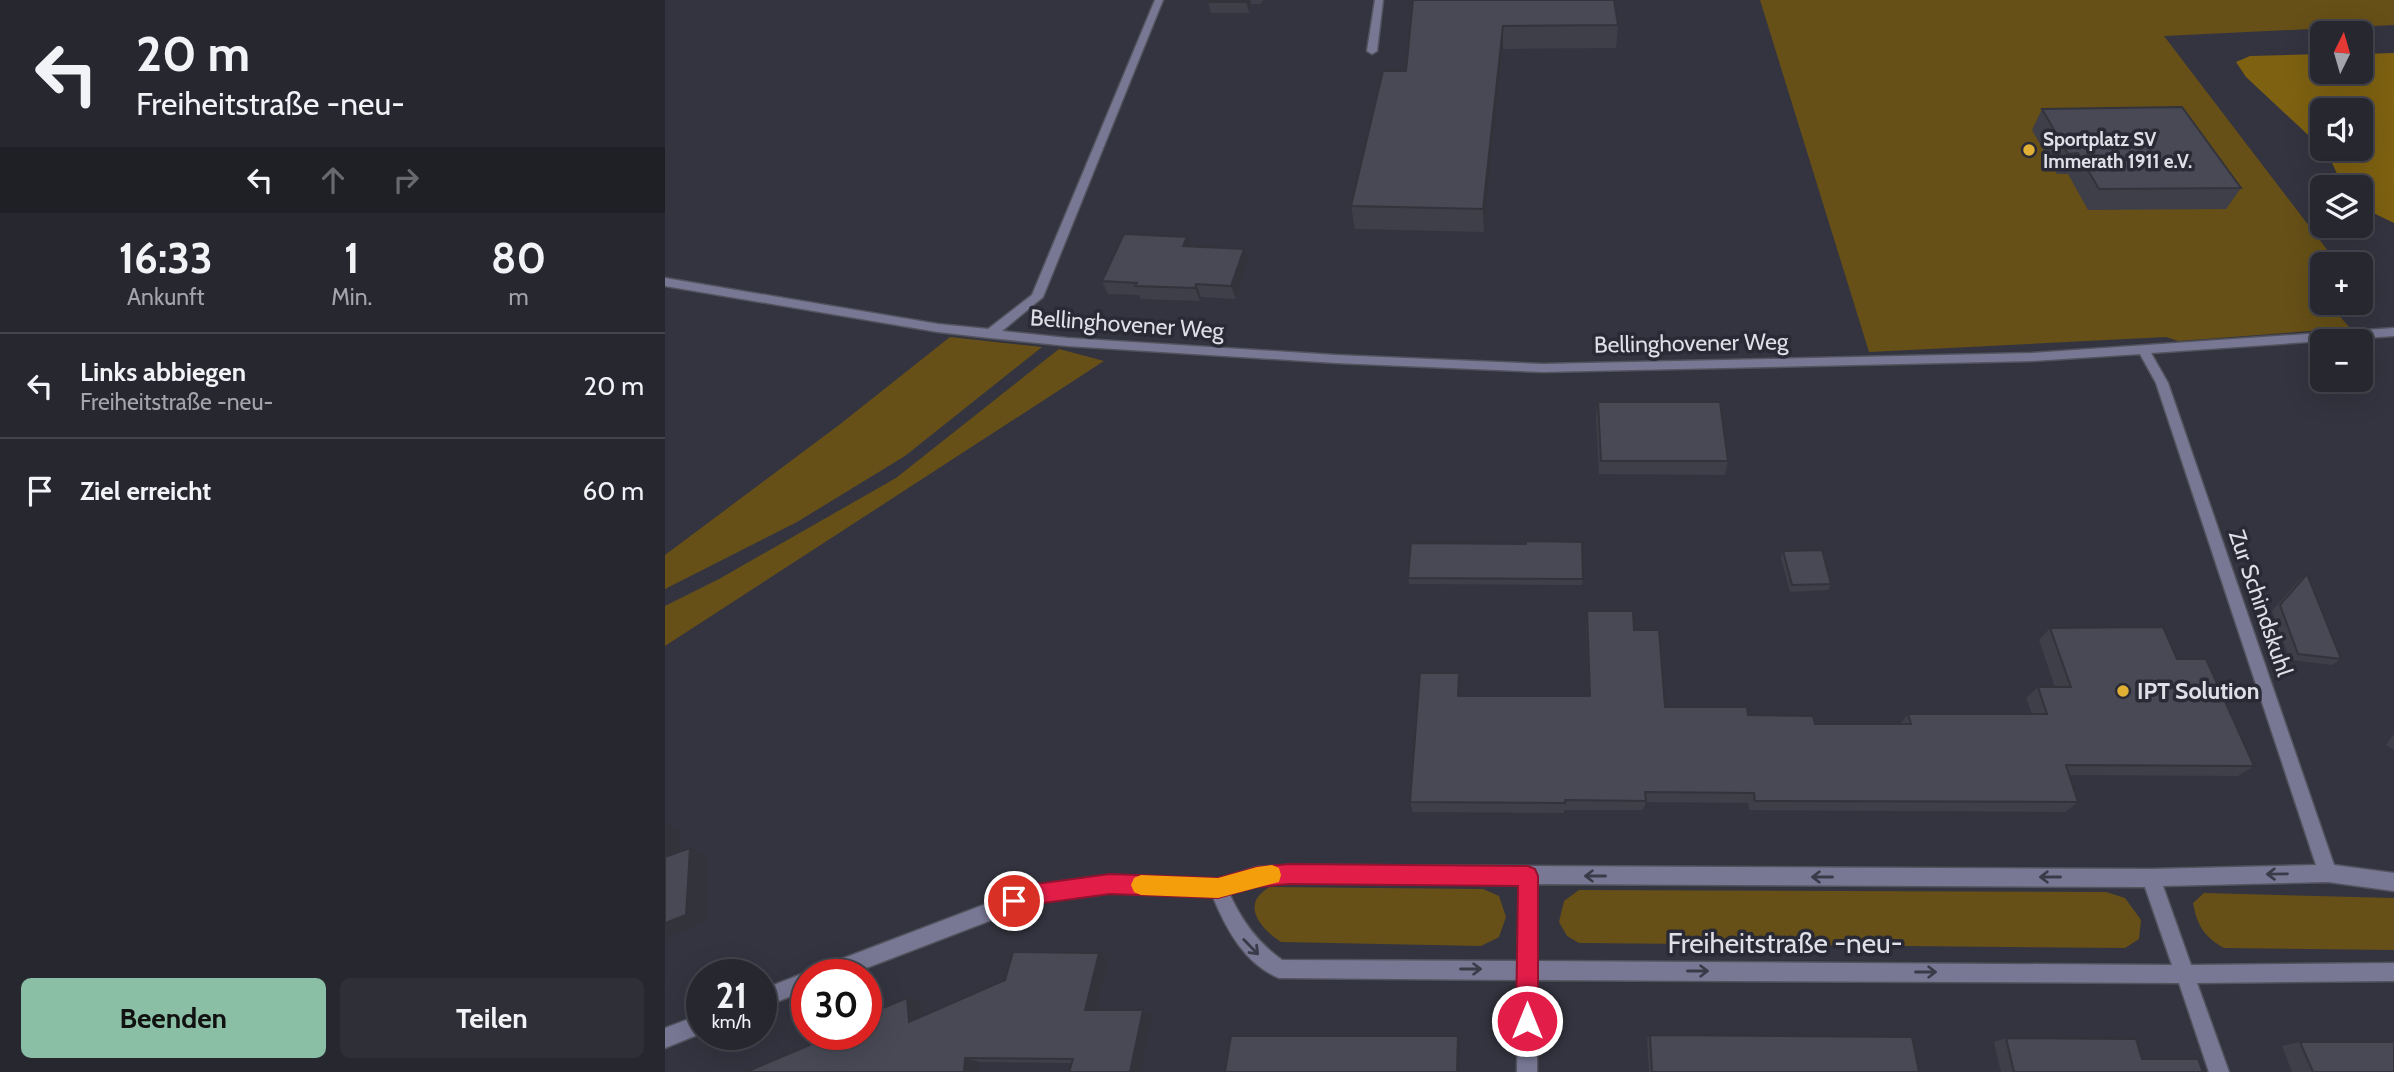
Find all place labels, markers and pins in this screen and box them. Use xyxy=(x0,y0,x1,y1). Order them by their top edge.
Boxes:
place label: Sportplatz SV Immerath 1911 e.V. xyxy=(2043,128,2192,173)
marker: Sportplatz SV Immerath 1911 e.V. xyxy=(2021,142,2037,158)
place label: IPT Solution xyxy=(2137,677,2259,705)
marker: IPT Solution xyxy=(2115,683,2131,699)
pin xyxy=(984,871,1044,931)

